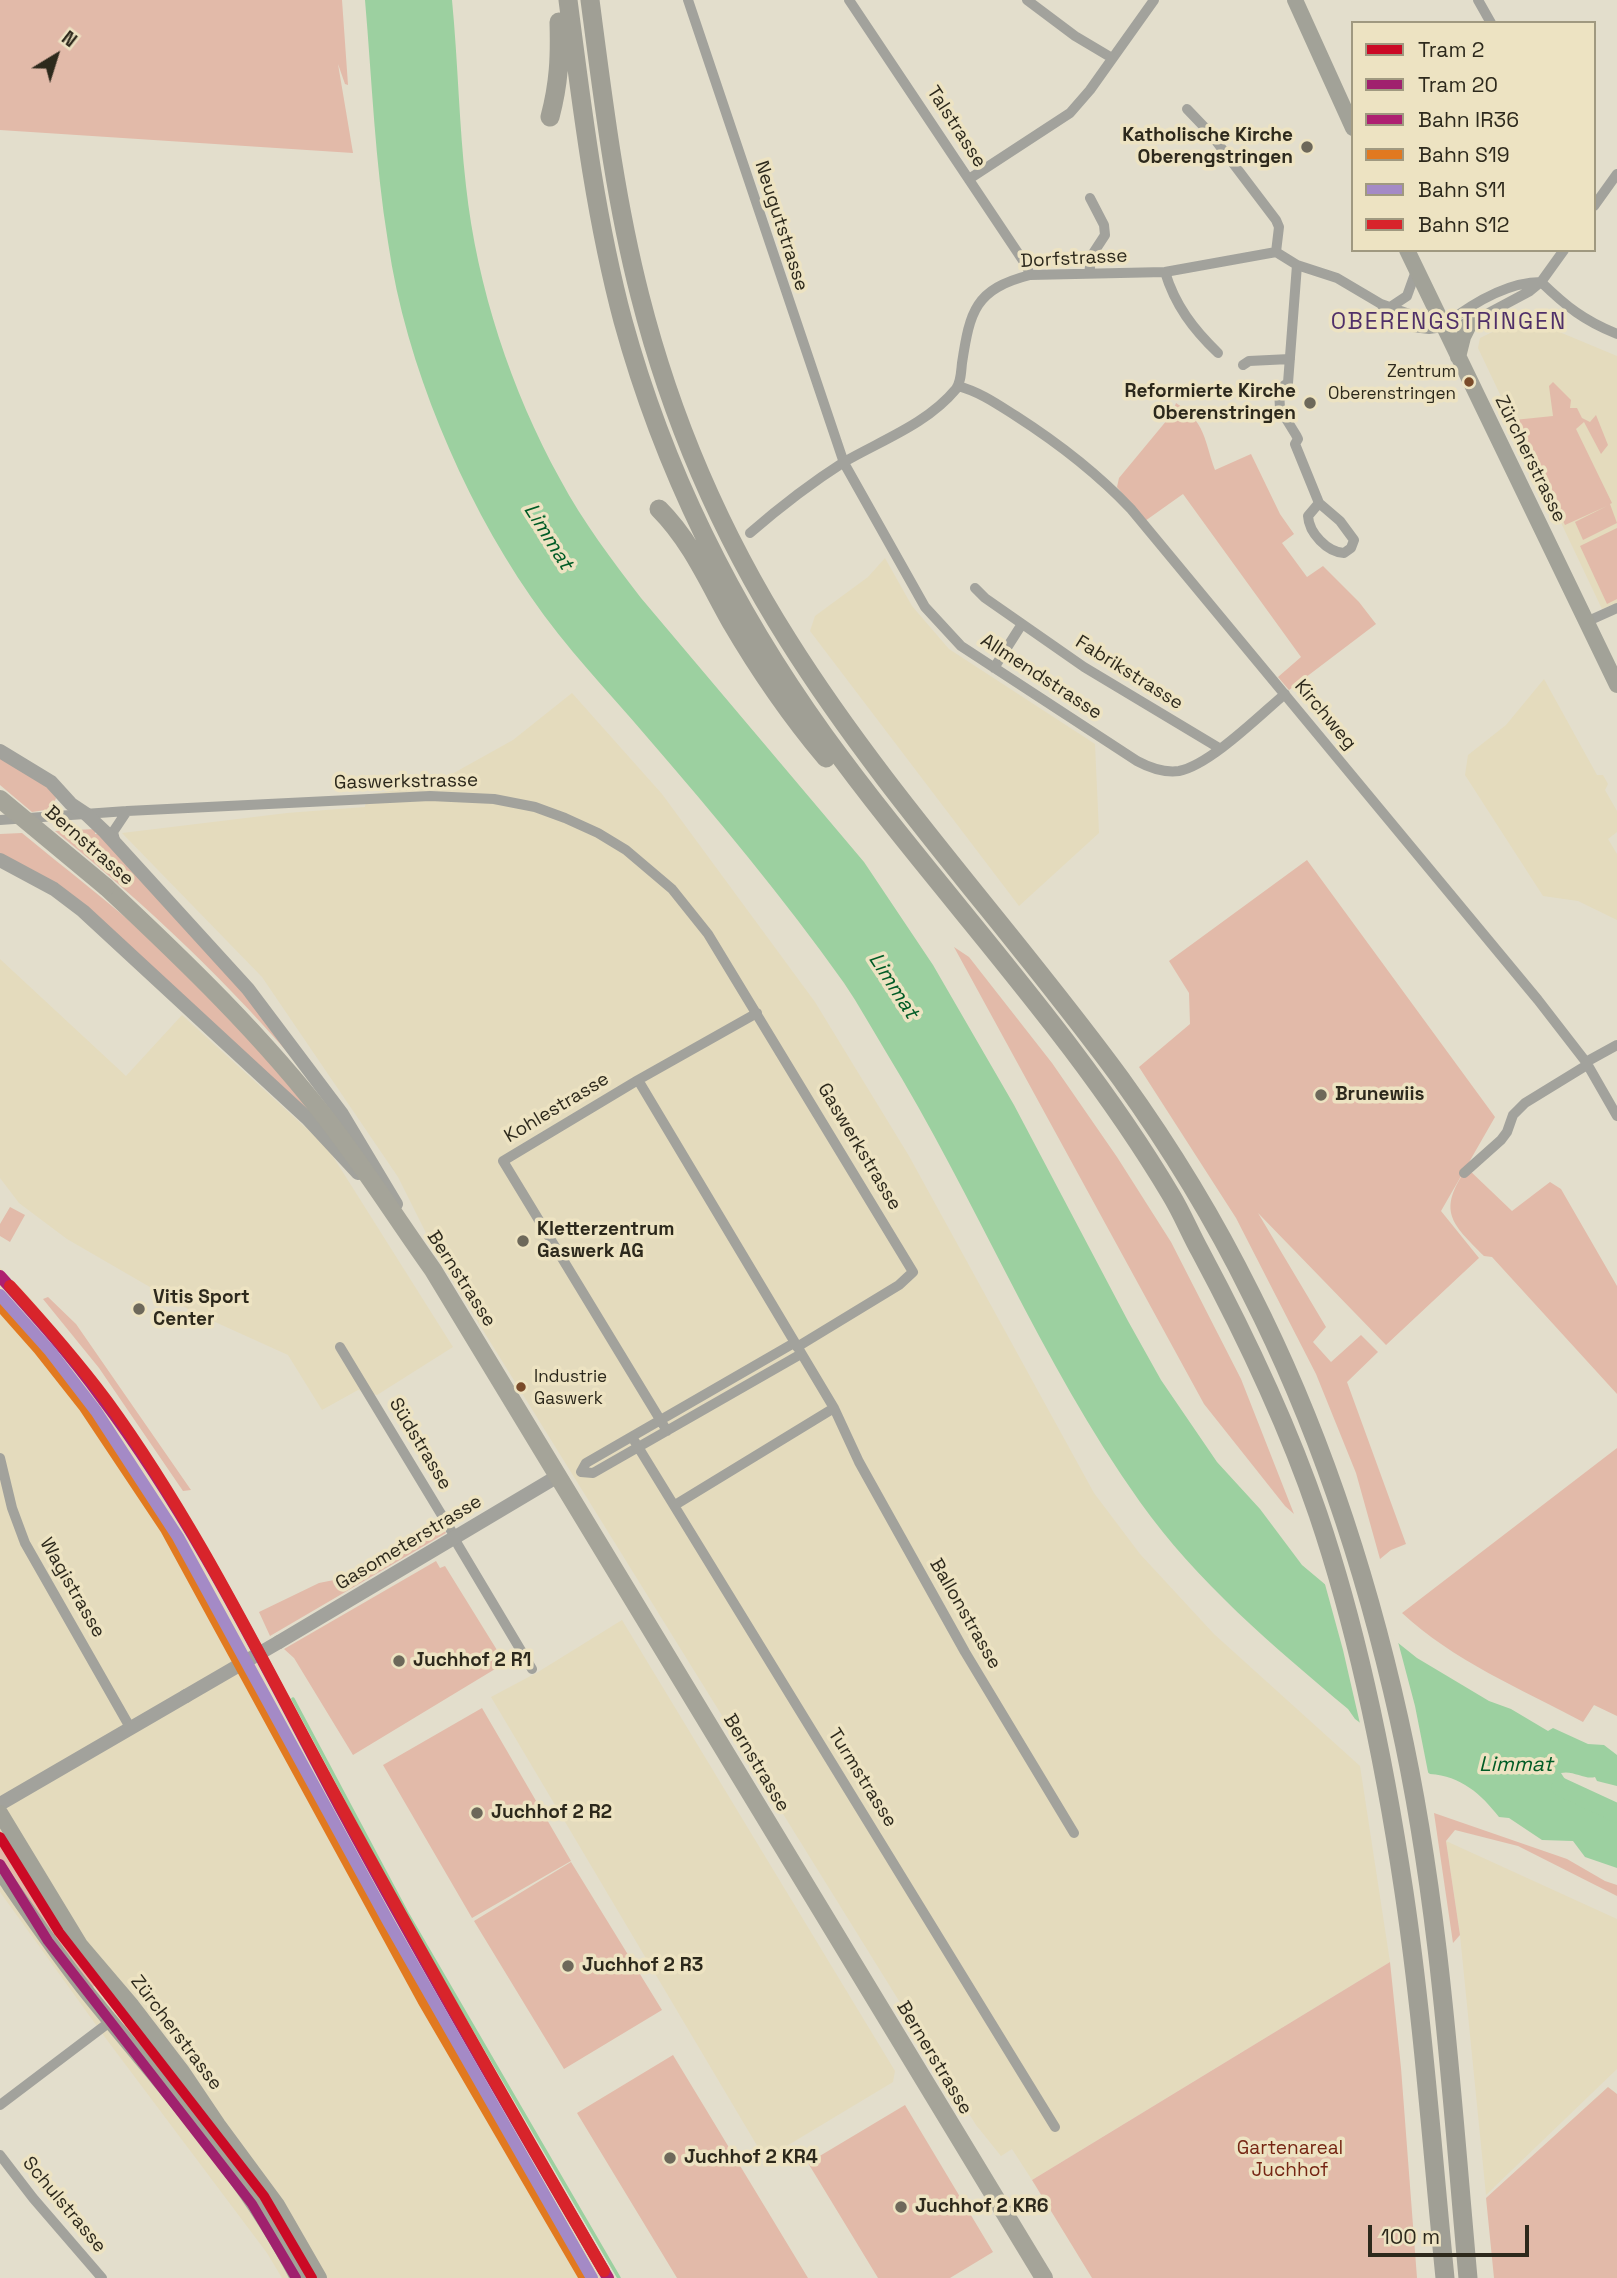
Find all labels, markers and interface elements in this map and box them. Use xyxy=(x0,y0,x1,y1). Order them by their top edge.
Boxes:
north arrow xyxy=(21,21,91,91)
legend xyxy=(1351,21,1596,252)
text: N xyxy=(57,25,82,53)
text: Tram 2 xyxy=(1418,36,1485,63)
text: Tram 20 xyxy=(1418,71,1498,98)
street label: Talstrasse xyxy=(921,82,991,172)
text: Bahn IR36 xyxy=(1418,106,1519,133)
place label: Katholische Kirche Oberengstringen xyxy=(1122,125,1293,169)
marker: Katholische Kirche Oberengstringen xyxy=(1299,139,1315,155)
text: Bahn S19 xyxy=(1418,141,1510,168)
street label: Neugutstrasse xyxy=(749,158,813,294)
text: Bahn S11 xyxy=(1418,176,1506,203)
text: Bahn S12 xyxy=(1418,211,1509,238)
street label: Dorfstrasse xyxy=(1020,245,1128,273)
district label: OBERENGSTRINGEN xyxy=(1333,309,1565,337)
place label: Zentrum Oberenstringen xyxy=(1328,362,1456,402)
marker: Zentrum Oberenstringen xyxy=(1462,375,1476,389)
place label: Reformierte Kirche Oberenstringen xyxy=(1124,381,1296,425)
street label: Zürcherstrasse xyxy=(1489,392,1571,526)
marker: Reformierte Kirche Oberenstringen xyxy=(1302,395,1318,411)
water label: Limmat xyxy=(518,499,578,575)
street label: Allmendstrasse xyxy=(976,629,1106,725)
street label: Fabrikstrasse xyxy=(1071,631,1187,715)
street label: Kirchweg xyxy=(1289,675,1361,755)
street label: Gaswerkstrasse xyxy=(334,769,478,795)
street label: Bernstrasse xyxy=(40,801,138,891)
water label: Limmat xyxy=(862,948,924,1024)
street label: Kohlestrasse xyxy=(501,1068,613,1148)
street label: Gaswerkstrasse xyxy=(812,1079,906,1215)
place label: Brunewiis xyxy=(1335,1084,1424,1106)
marker: Brunewiis xyxy=(1313,1087,1329,1103)
place label: Kletterzentrum Gaswerk AG xyxy=(537,1219,674,1263)
street label: Bernstrasse xyxy=(421,1227,501,1331)
marker: Kletterzentrum Gaswerk AG xyxy=(515,1233,531,1249)
place label: Vitis Sport Center xyxy=(153,1287,250,1331)
marker: Vitis Sport Center xyxy=(131,1301,147,1317)
place label: Industrie Gaswerk xyxy=(534,1367,607,1407)
marker: Industrie Gaswerk xyxy=(514,1380,528,1394)
street label: Südstrasse xyxy=(384,1394,456,1494)
street label: Gasometerstrasse xyxy=(332,1490,486,1596)
street label: Wagistrasse xyxy=(34,1534,110,1642)
street label: Ballonstrasse xyxy=(924,1555,1006,1673)
place label: Juchhof 2 R1 xyxy=(413,1650,531,1672)
marker: Juchhof 2 R1 xyxy=(391,1653,407,1669)
street label: Bernstrasse xyxy=(718,1710,794,1816)
street label: Turmstrasse xyxy=(823,1724,901,1832)
water label: Limmat xyxy=(1479,1752,1553,1778)
place label: Juchhof 2 R2 xyxy=(491,1802,612,1824)
marker: Juchhof 2 R2 xyxy=(469,1805,485,1821)
place label: Juchhof 2 R3 xyxy=(582,1955,703,1977)
marker: Juchhof 2 R3 xyxy=(560,1958,576,1974)
street label: Zürcherstrasse xyxy=(125,1971,227,2095)
street label: Bernerstrasse xyxy=(891,1997,977,2119)
park label: Gartenareal Juchhof xyxy=(1237,2138,1343,2182)
place label: Juchhof 2 KR4 xyxy=(684,2147,818,2169)
marker: Juchhof 2 KR4 xyxy=(662,2150,678,2166)
street label: Schulstrasse xyxy=(17,2152,111,2258)
place label: Juchhof 2 KR6 xyxy=(915,2196,1048,2218)
marker: Juchhof 2 KR6 xyxy=(893,2199,909,2215)
scale bar xyxy=(1372,2212,1533,2256)
text: 100 m xyxy=(1381,2223,1440,2250)

